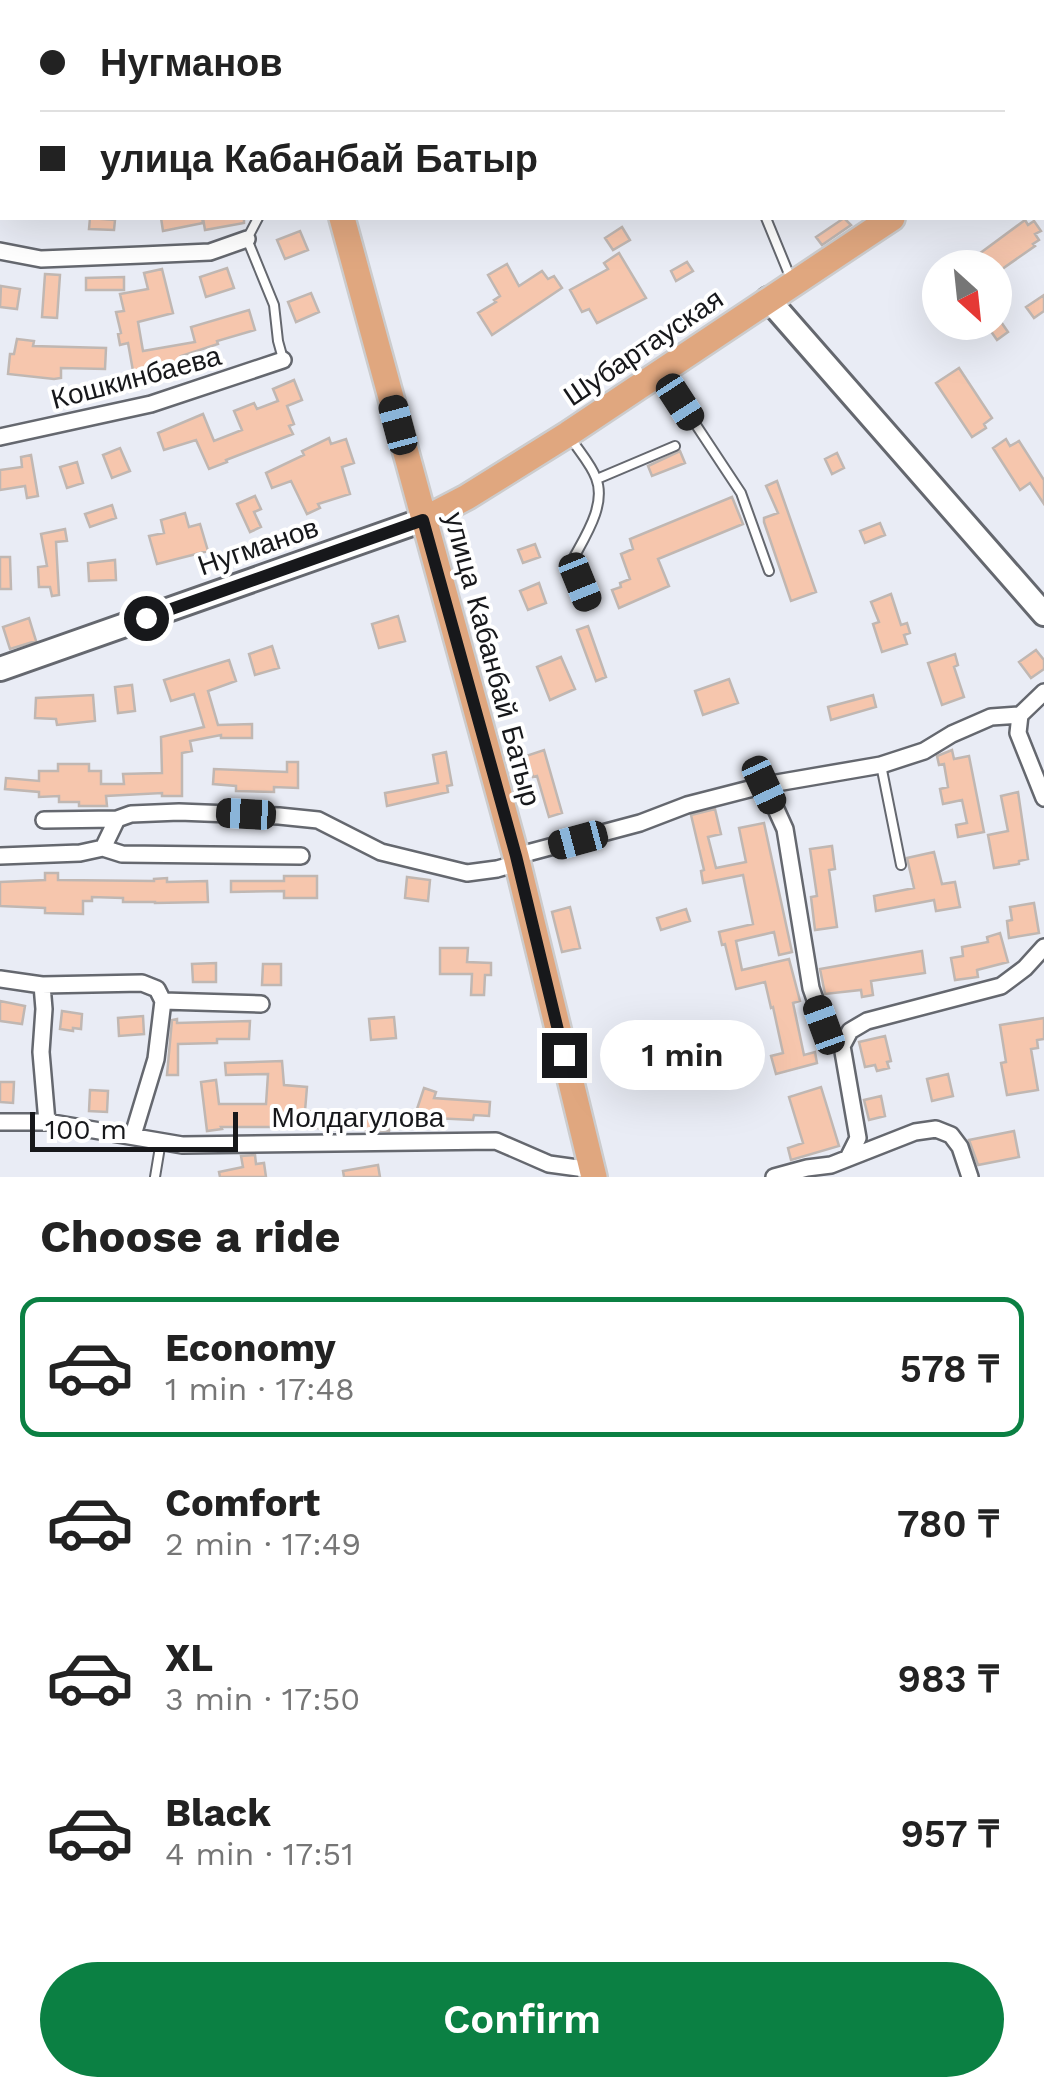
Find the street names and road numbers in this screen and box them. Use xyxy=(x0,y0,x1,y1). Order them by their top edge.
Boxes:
street label: Шубартауская xyxy=(557,282,729,413)
street label: Кошкинбаева xyxy=(48,339,225,416)
street label: улица Кабанбай Батыр xyxy=(437,509,548,810)
street label: Нугманов xyxy=(194,510,323,582)
street label: Молдагулова xyxy=(272,1101,445,1134)

